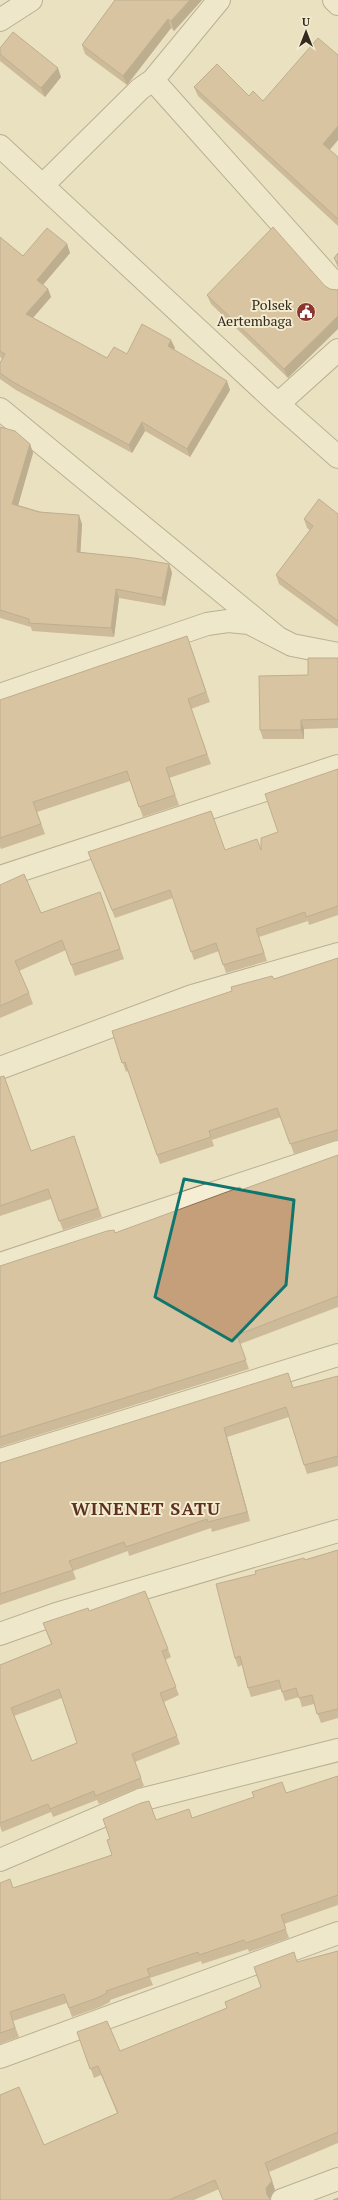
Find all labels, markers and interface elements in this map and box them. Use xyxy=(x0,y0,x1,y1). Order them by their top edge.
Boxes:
north arrow xyxy=(286,12,326,52)
text: U xyxy=(302,15,310,29)
place label: Polsek Aertembaga xyxy=(217,295,293,330)
public building icon: Polsek Aertembaga xyxy=(295,301,317,323)
district label: WINENET SATU xyxy=(71,1496,221,1520)

